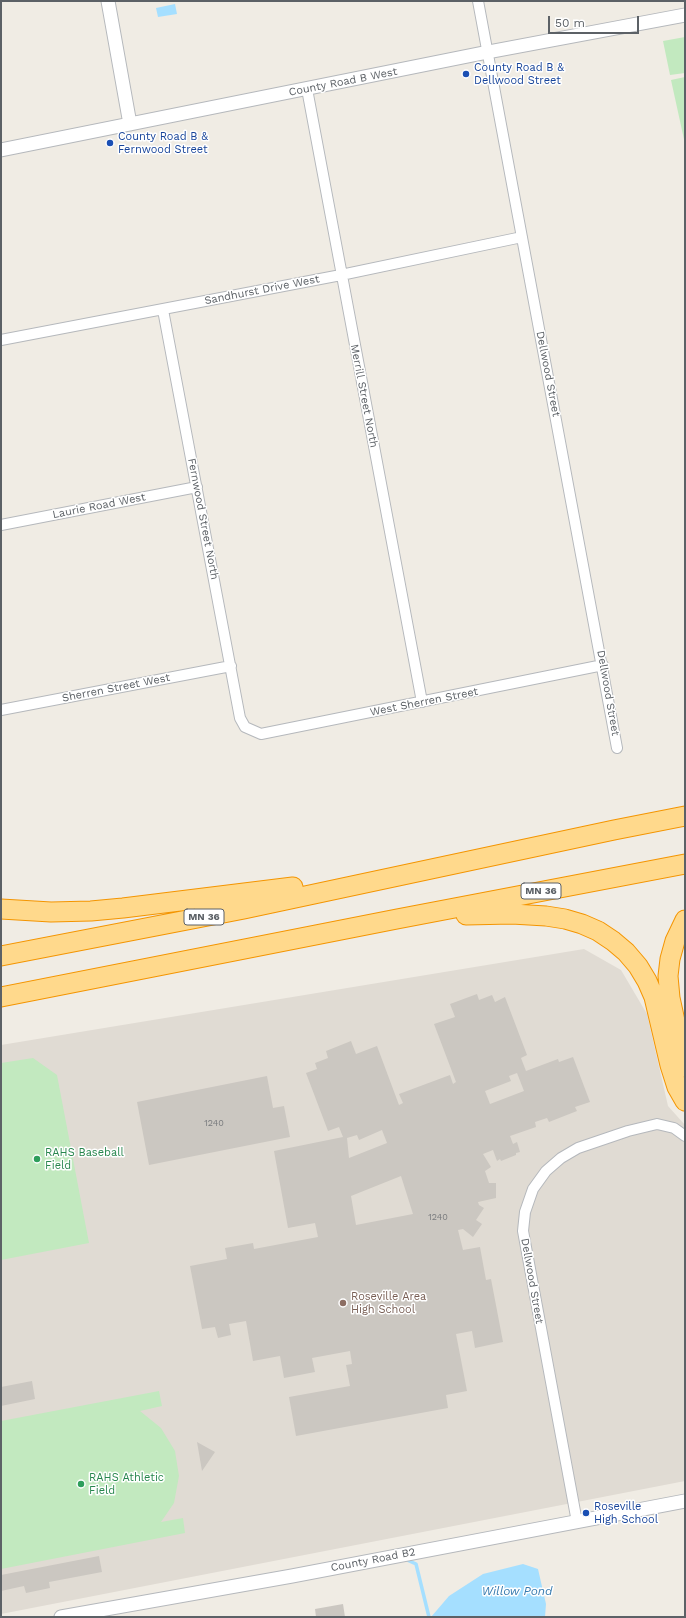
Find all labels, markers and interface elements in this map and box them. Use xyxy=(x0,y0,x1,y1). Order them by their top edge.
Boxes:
scale bar xyxy=(550,8,641,34)
text: 50 m xyxy=(555,16,585,30)
place label: County Road B & Dellwood Street xyxy=(474,61,564,87)
street label: County Road B West xyxy=(288,65,398,99)
marker: County Road B & Dellwood Street xyxy=(461,69,471,79)
place label: County Road B & Fernwood Street xyxy=(118,130,208,156)
marker: County Road B & Fernwood Street xyxy=(105,138,115,148)
street label: Sandhurst Drive West xyxy=(203,272,321,308)
street label: Dellwood Street xyxy=(533,330,563,418)
street label: Merrill Street North xyxy=(347,343,381,449)
street label: Fernwood Street North xyxy=(185,457,221,581)
street label: Laurie Road West xyxy=(51,490,147,522)
street label: Dellwood Street xyxy=(594,649,622,737)
street label: Sherren Street West xyxy=(61,671,171,705)
street label: West Sherren Street xyxy=(369,685,479,719)
road number: MN 36 xyxy=(521,883,561,899)
road number: MN 36 xyxy=(184,909,224,925)
house number: 1240 xyxy=(204,1118,224,1128)
place label: RAHS Baseball Field xyxy=(45,1146,124,1172)
marker: RAHS Baseball Field xyxy=(32,1154,42,1164)
house number: 1240 xyxy=(428,1212,448,1222)
street label: Dellwood Street xyxy=(518,1237,546,1325)
place label: Roseville Area High School xyxy=(351,1290,426,1316)
marker: Roseville Area High School xyxy=(338,1298,348,1308)
place label: RAHS Athletic Field xyxy=(89,1471,164,1497)
marker: RAHS Athletic Field xyxy=(76,1479,86,1489)
place label: Roseville High School xyxy=(594,1500,658,1526)
marker: Roseville High School xyxy=(581,1508,591,1518)
street label: County Road B2 xyxy=(330,1545,416,1575)
water label: Willow Pond xyxy=(482,1584,552,1598)

